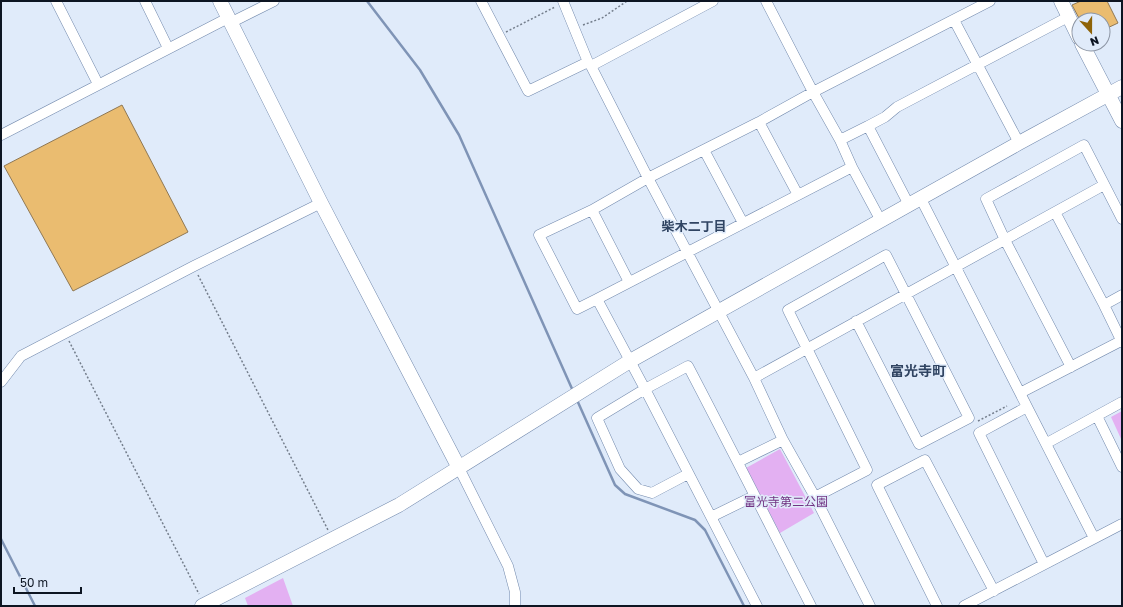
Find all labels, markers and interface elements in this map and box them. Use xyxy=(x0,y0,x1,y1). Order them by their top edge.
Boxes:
north arrow xyxy=(1071,12,1111,52)
text: N xyxy=(1089,34,1101,49)
district label: 柴木二丁目 xyxy=(661,218,727,234)
district label: 富光寺町 xyxy=(890,362,946,379)
park label: 富光寺第二公園 xyxy=(744,494,828,509)
scale bar xyxy=(14,569,81,595)
text: 50 m xyxy=(20,575,48,590)

